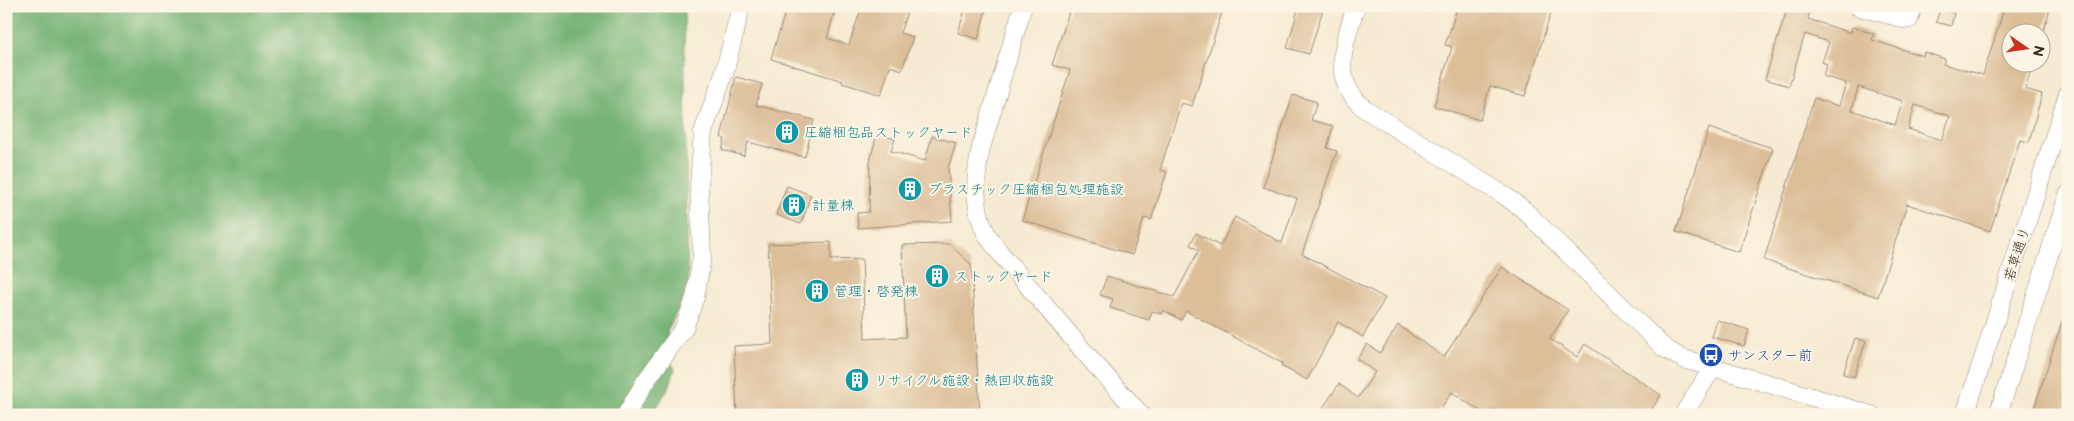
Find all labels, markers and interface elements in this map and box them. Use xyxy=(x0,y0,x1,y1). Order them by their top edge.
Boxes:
north arrow xyxy=(2002,22,2052,72)
text: N xyxy=(2029,44,2048,58)
building icon: 圧縮梱包品ストックヤード xyxy=(774,119,800,145)
place label: 圧縮梱包品ストックヤード xyxy=(804,124,973,141)
building icon: プラスチック圧縮梱包処理施設 xyxy=(897,176,923,202)
place label: プラスチック圧縮梱包処理施設 xyxy=(928,181,1124,198)
building icon: 計量棟 xyxy=(781,192,807,218)
place label: 計量棟 xyxy=(812,197,855,214)
street label: 若草通り xyxy=(2000,225,2034,283)
building icon: ストックヤード xyxy=(924,263,950,289)
place label: ストックヤード xyxy=(954,268,1053,285)
building icon: 管理・啓発棟 xyxy=(804,278,830,304)
place label: 管理・啓発棟 xyxy=(834,283,919,300)
bus stop icon: サンスター前 xyxy=(1698,342,1724,368)
place label: サンスター前 xyxy=(1728,347,1812,364)
building icon: リサイクル施設・熱回収施設 xyxy=(844,367,870,393)
place label: リサイクル施設・熱回収施設 xyxy=(874,372,1054,389)

